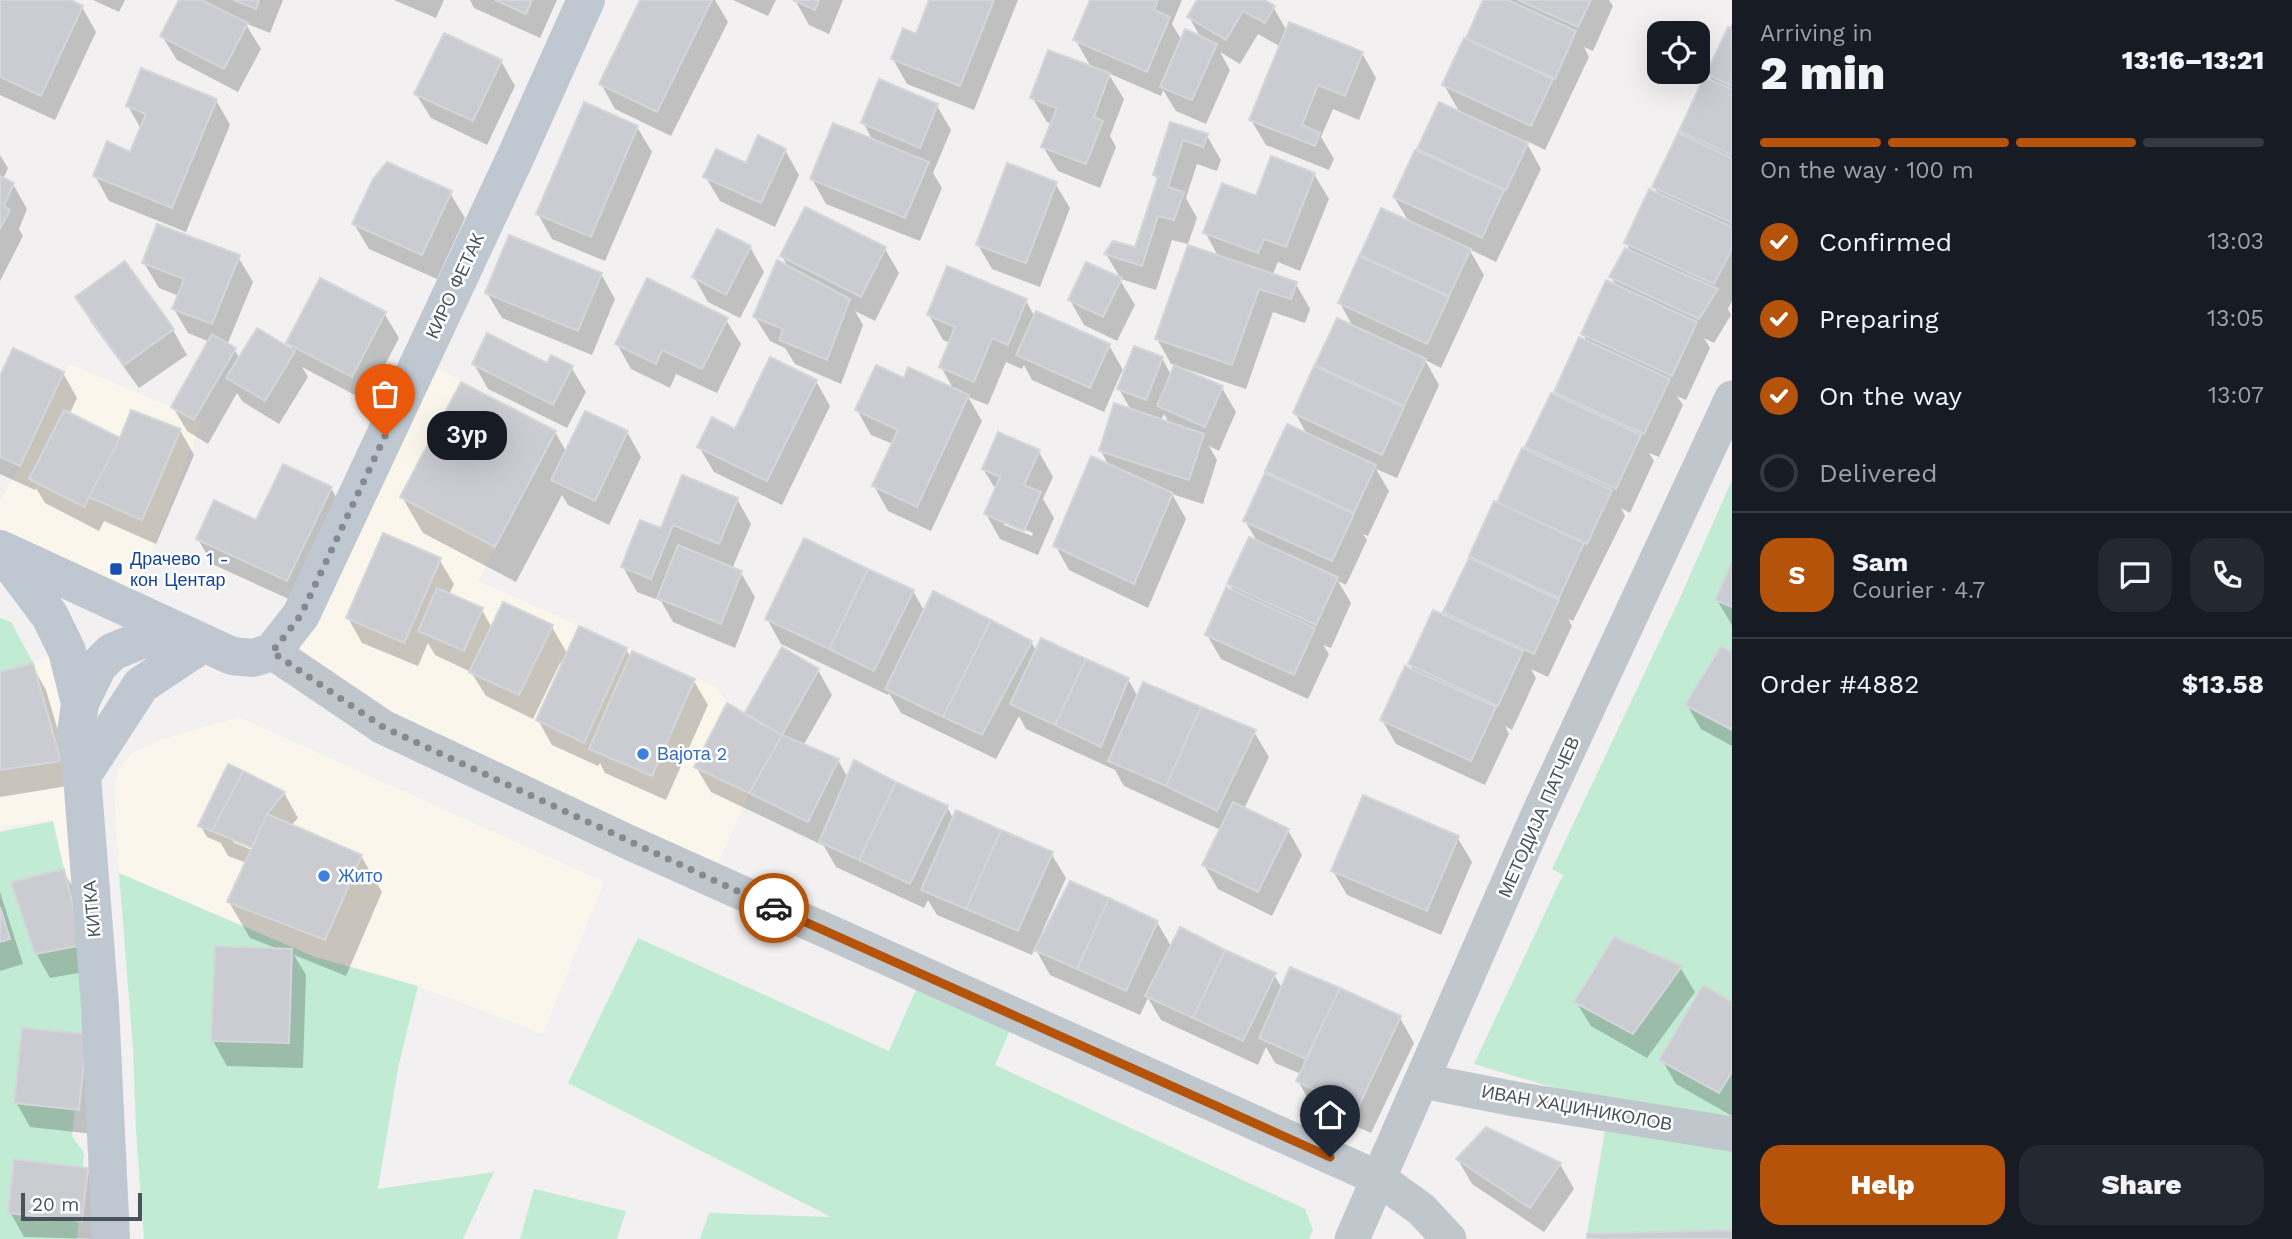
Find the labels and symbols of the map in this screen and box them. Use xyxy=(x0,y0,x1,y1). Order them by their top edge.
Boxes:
street label: КИРО ФЕТАК xyxy=(421,229,488,342)
pin xyxy=(355,364,415,436)
callout: Зур xyxy=(427,412,508,460)
place label: Драчево 1 - кон Центар xyxy=(130,548,229,590)
marker: Драчево 1 - кон Центар xyxy=(108,561,124,577)
street label: МЕТОДИЈА ПАТЧЕВ xyxy=(1494,733,1583,900)
place label: Вајота 2 xyxy=(657,743,727,764)
marker: Вајота 2 xyxy=(635,746,651,762)
place label: Жито xyxy=(338,865,383,886)
marker: Жито xyxy=(316,868,332,884)
courier xyxy=(739,873,809,943)
street label: КИТКА xyxy=(79,880,104,938)
street label: ИВАН ХАЏИНИКОЛОВ xyxy=(1480,1080,1674,1135)
pin xyxy=(1300,1085,1360,1157)
scale bar xyxy=(21,1190,142,1222)

